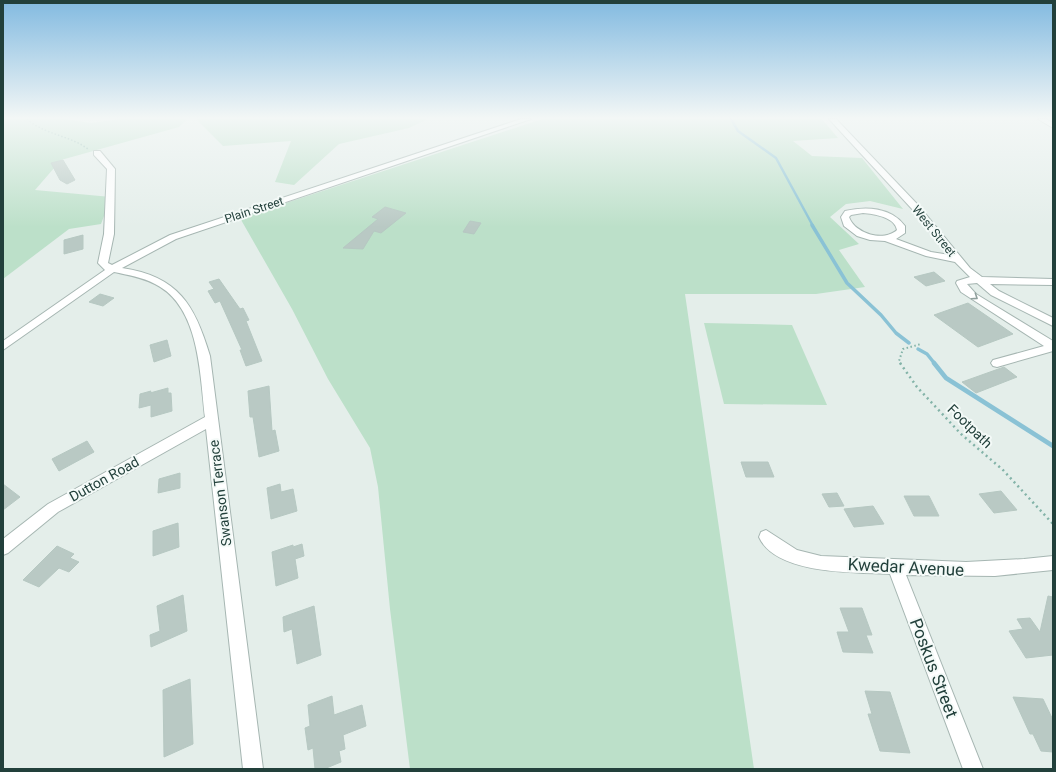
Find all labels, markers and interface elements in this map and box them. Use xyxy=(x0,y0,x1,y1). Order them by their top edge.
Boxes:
street label: Plain Street xyxy=(223,194,285,226)
street label: West Street xyxy=(909,203,959,259)
one-way arrow xyxy=(971,293,978,300)
street label: Footpath xyxy=(944,401,996,451)
street label: Swanson Terrace xyxy=(206,439,234,547)
street label: Dutton Road xyxy=(66,453,142,505)
street label: Kwedar Avenue xyxy=(847,554,965,580)
street label: Poskus Street xyxy=(906,615,962,721)

